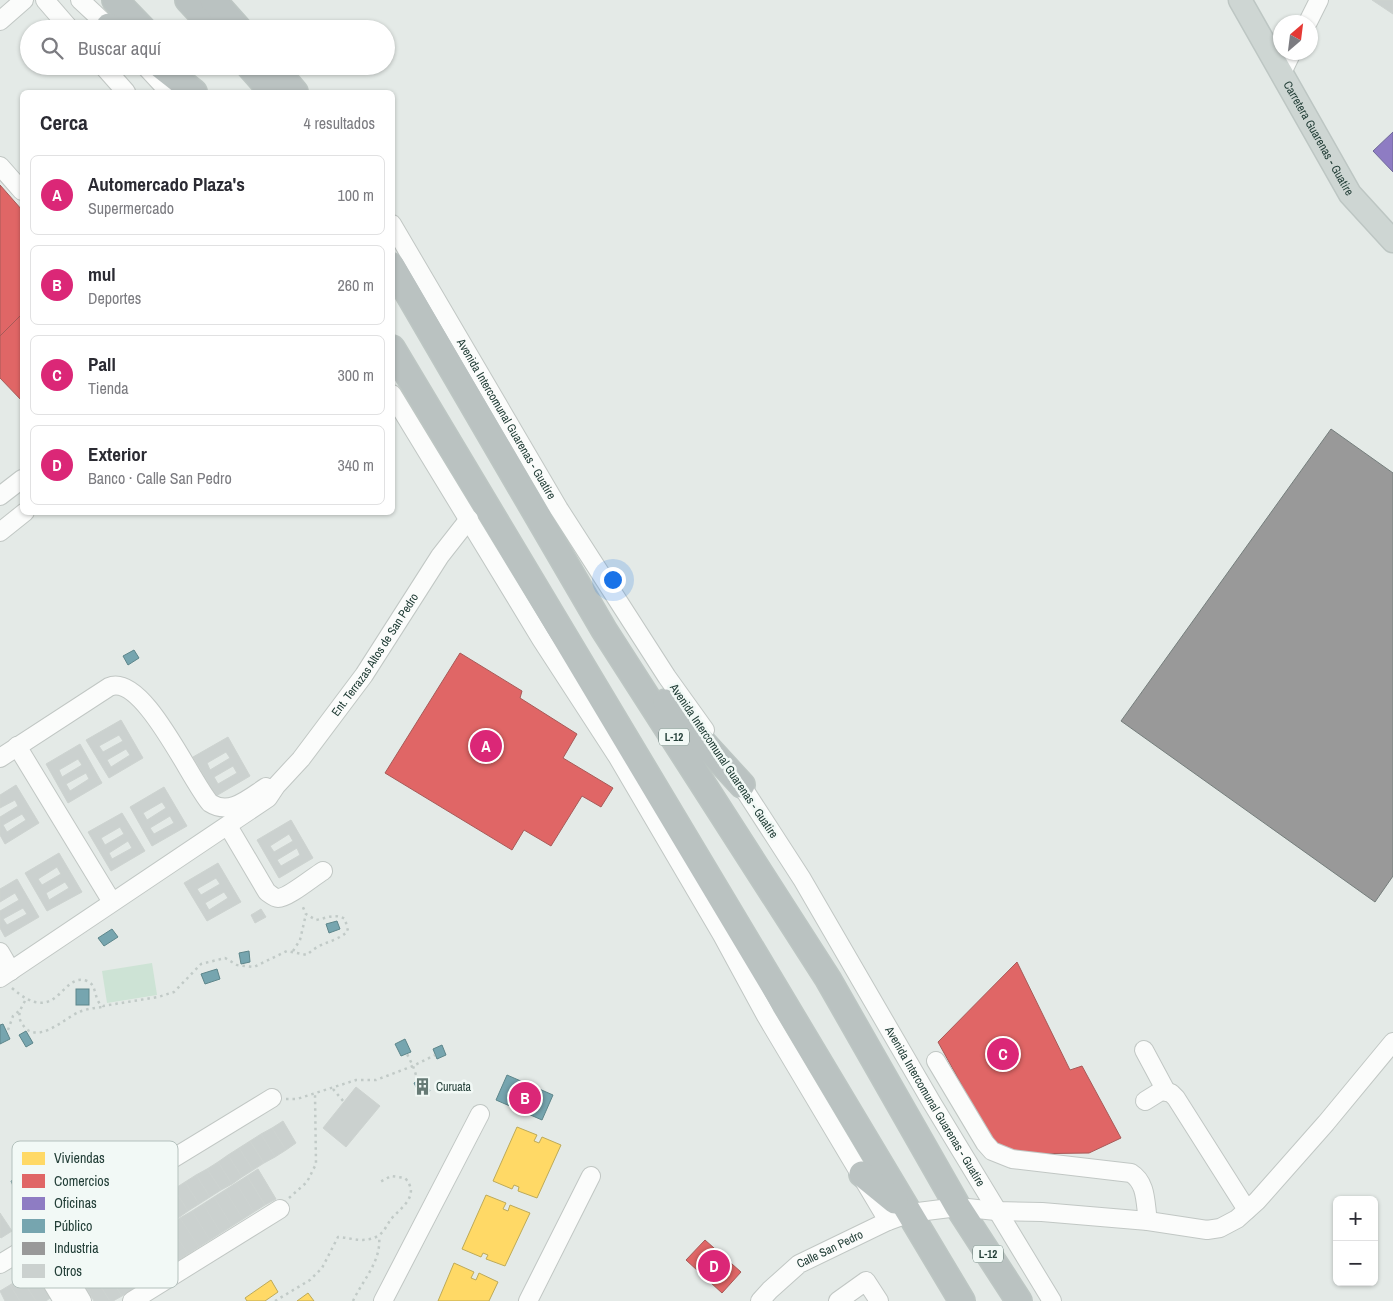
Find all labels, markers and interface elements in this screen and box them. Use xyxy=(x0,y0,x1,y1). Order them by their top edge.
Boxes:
north arrow xyxy=(1273,15,1318,60)
search box xyxy=(20,20,395,75)
icon: search xyxy=(38,34,66,62)
text: Buscar aquí xyxy=(78,35,161,61)
street label: Carretera Guarenas - Guatire xyxy=(1280,78,1357,199)
text: Cerca xyxy=(40,108,88,137)
text: 4 resultados xyxy=(304,112,375,134)
text: Automercado Plaza's xyxy=(88,171,245,197)
text: A xyxy=(52,184,62,206)
text: 100 m xyxy=(338,184,374,206)
text: Supermercado xyxy=(88,197,174,219)
text: mul xyxy=(88,261,116,287)
text: B xyxy=(52,274,62,296)
text: 260 m xyxy=(338,274,374,296)
text: Deportes xyxy=(88,287,141,309)
street label: Avenida Intercomunal Guarenas - Guatire xyxy=(452,335,560,502)
text: Pall xyxy=(88,351,116,377)
text: C xyxy=(52,364,62,386)
text: 300 m xyxy=(338,364,374,386)
text: Tienda xyxy=(88,377,129,399)
text: Exterior xyxy=(88,441,147,467)
text: D xyxy=(52,454,62,476)
text: 340 m xyxy=(338,454,374,476)
text: Banco · Calle San Pedro xyxy=(88,467,232,489)
your location xyxy=(600,567,626,593)
street label: Ent. Terrazas Altos de San Pedro xyxy=(328,590,422,719)
street label: Avenida Intercomunal Guarenas - Guatire xyxy=(666,680,782,841)
pin: A xyxy=(470,727,502,765)
road number: L-12 xyxy=(659,729,689,746)
street label: Avenida Intercomunal Guarenas - Guatire xyxy=(881,1023,989,1189)
pin: C xyxy=(987,1035,1019,1073)
building icon: Curuata xyxy=(412,1077,432,1097)
place label: Curuata xyxy=(436,1079,472,1095)
pin: B xyxy=(509,1079,541,1117)
legend xyxy=(12,1141,178,1288)
text: Viviendas xyxy=(54,1149,105,1167)
text: Comercios xyxy=(54,1172,110,1190)
text: Oficinas xyxy=(54,1194,97,1212)
map controls xyxy=(1333,1196,1378,1286)
button: + xyxy=(1333,1196,1378,1241)
text: Público xyxy=(54,1217,92,1235)
street label: Calle San Pedro xyxy=(794,1226,866,1272)
text: Industria xyxy=(54,1239,99,1257)
button: − xyxy=(1333,1241,1378,1286)
road number: L-12 xyxy=(973,1246,1003,1262)
pin: D xyxy=(698,1247,730,1285)
text: Otros xyxy=(54,1262,82,1280)

